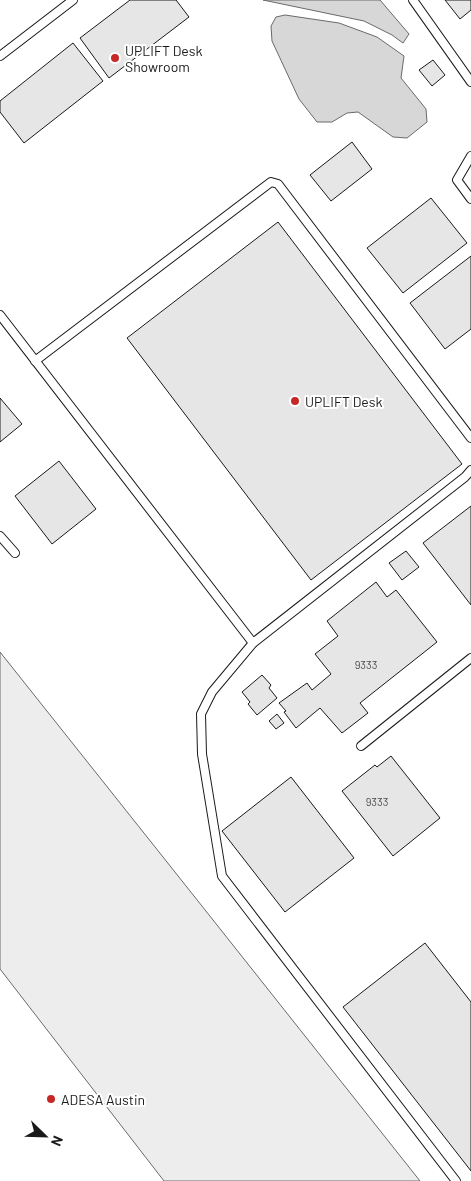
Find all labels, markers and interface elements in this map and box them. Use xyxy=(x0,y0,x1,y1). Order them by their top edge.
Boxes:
place label: UPLIFT Desk Showroom xyxy=(125,42,202,75)
marker: UPLIFT Desk Showroom xyxy=(109,52,121,64)
place label: UPLIFT Desk xyxy=(305,393,382,410)
marker: UPLIFT Desk xyxy=(289,395,301,407)
house number: 9333 xyxy=(355,658,377,671)
house number: 9333 xyxy=(366,795,388,808)
place label: ADESA Austin xyxy=(61,1091,145,1108)
marker: ADESA Austin xyxy=(45,1093,57,1105)
north arrow xyxy=(20,1111,70,1161)
text: N xyxy=(48,1134,67,1149)

